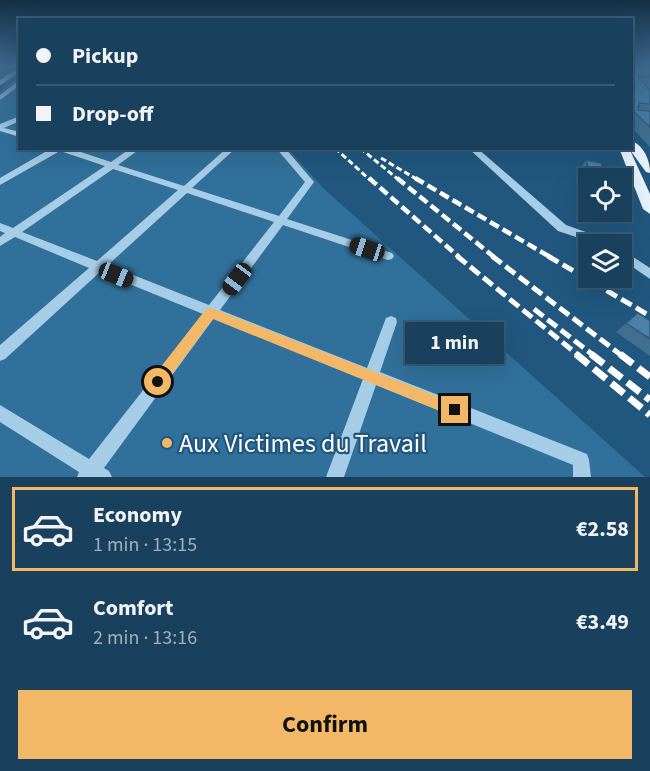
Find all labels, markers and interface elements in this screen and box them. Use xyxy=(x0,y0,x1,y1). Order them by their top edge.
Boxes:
text: Pickup xyxy=(72,40,138,72)
text: Drop-off xyxy=(72,98,153,130)
map controls xyxy=(578,168,632,288)
button: locate xyxy=(578,168,632,222)
button: layers xyxy=(578,234,632,288)
car xyxy=(347,235,387,263)
car xyxy=(219,259,255,299)
car xyxy=(96,260,136,290)
callout: 1 min xyxy=(406,323,504,365)
text: 1 min xyxy=(430,329,479,357)
route start xyxy=(144,368,171,395)
route end xyxy=(441,396,468,423)
place label: Aux Victimes du Travail xyxy=(179,425,427,462)
marker: Aux Victimes du Travail xyxy=(160,436,174,450)
text: Economy xyxy=(93,499,182,531)
icon: car xyxy=(21,502,75,556)
text: €2.58 xyxy=(576,513,629,545)
text: 1 min · 13:15 xyxy=(93,531,197,559)
text: Comfort xyxy=(93,592,174,624)
icon: car xyxy=(21,595,75,649)
text: €3.49 xyxy=(576,606,629,638)
text: 2 min · 13:16 xyxy=(93,624,197,652)
button: Confirm xyxy=(18,690,632,759)

